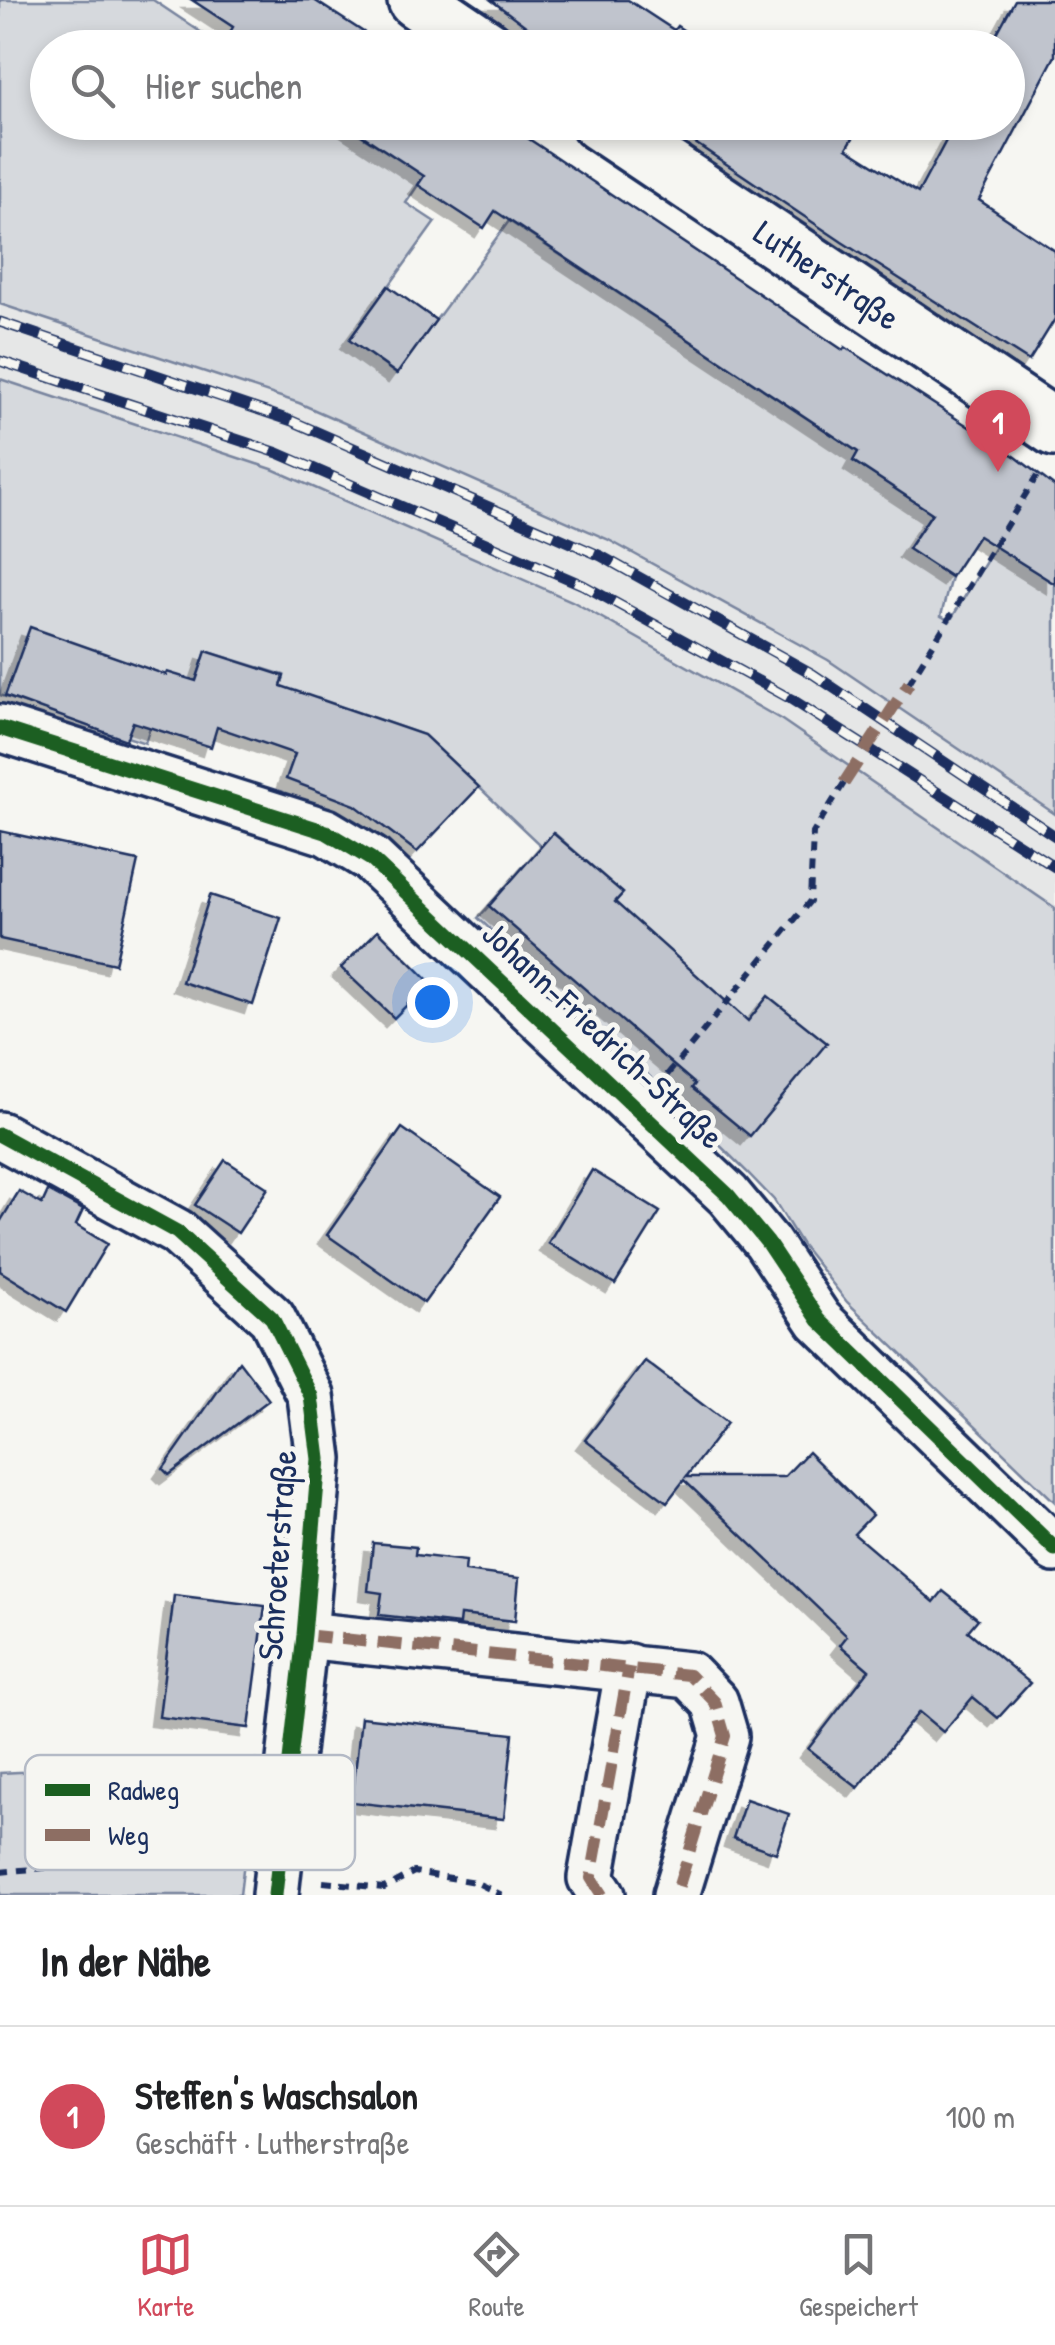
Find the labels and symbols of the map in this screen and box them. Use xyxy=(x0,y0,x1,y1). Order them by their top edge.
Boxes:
street label: Lutherstraße xyxy=(745,209,909,341)
pin: 1 xyxy=(966,390,1030,472)
street label: Johann-Friedrich-Straße xyxy=(472,910,735,1159)
your location xyxy=(407,977,458,1028)
street label: Schroeterstraße xyxy=(246,1448,307,1662)
legend xyxy=(25,1755,355,1870)
text: Radweg xyxy=(108,1771,179,1809)
text: Weg xyxy=(108,1816,149,1854)

